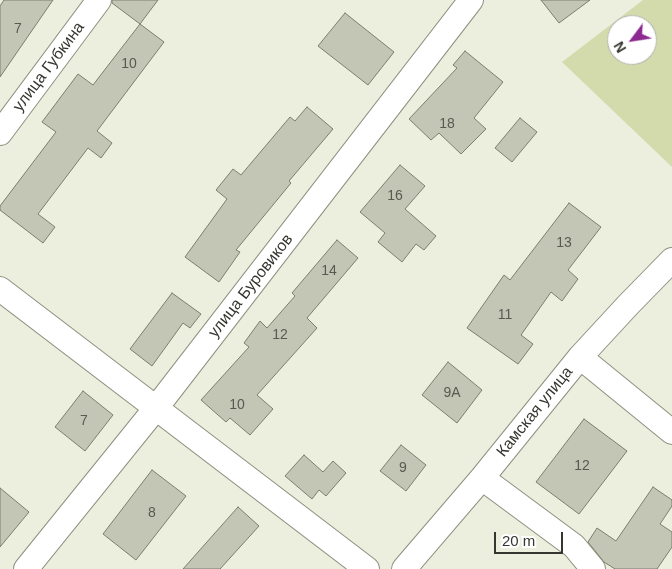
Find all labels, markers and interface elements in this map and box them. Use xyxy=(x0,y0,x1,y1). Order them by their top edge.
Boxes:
north arrow xyxy=(607,15,657,65)
street label: улица Губкина xyxy=(9,18,89,116)
house number: 7 xyxy=(14,21,22,37)
text: N xyxy=(611,39,629,56)
house number: 10 xyxy=(121,56,137,72)
house number: 18 xyxy=(439,116,455,132)
house number: 16 xyxy=(387,188,403,204)
street label: улица Буровиков xyxy=(205,230,297,342)
house number: 13 xyxy=(556,235,572,251)
house number: 14 xyxy=(321,263,337,279)
house number: 11 xyxy=(498,307,512,323)
house number: 12 xyxy=(272,327,288,343)
street label: Камская улица xyxy=(493,363,577,461)
house number: 9А xyxy=(443,385,461,401)
house number: 10 xyxy=(229,397,245,413)
house number: 7 xyxy=(80,413,88,429)
house number: 12 xyxy=(574,458,590,474)
house number: 9 xyxy=(399,460,407,476)
house number: 8 xyxy=(148,505,156,521)
scale bar xyxy=(497,522,566,554)
text: 20 m xyxy=(502,532,535,549)

